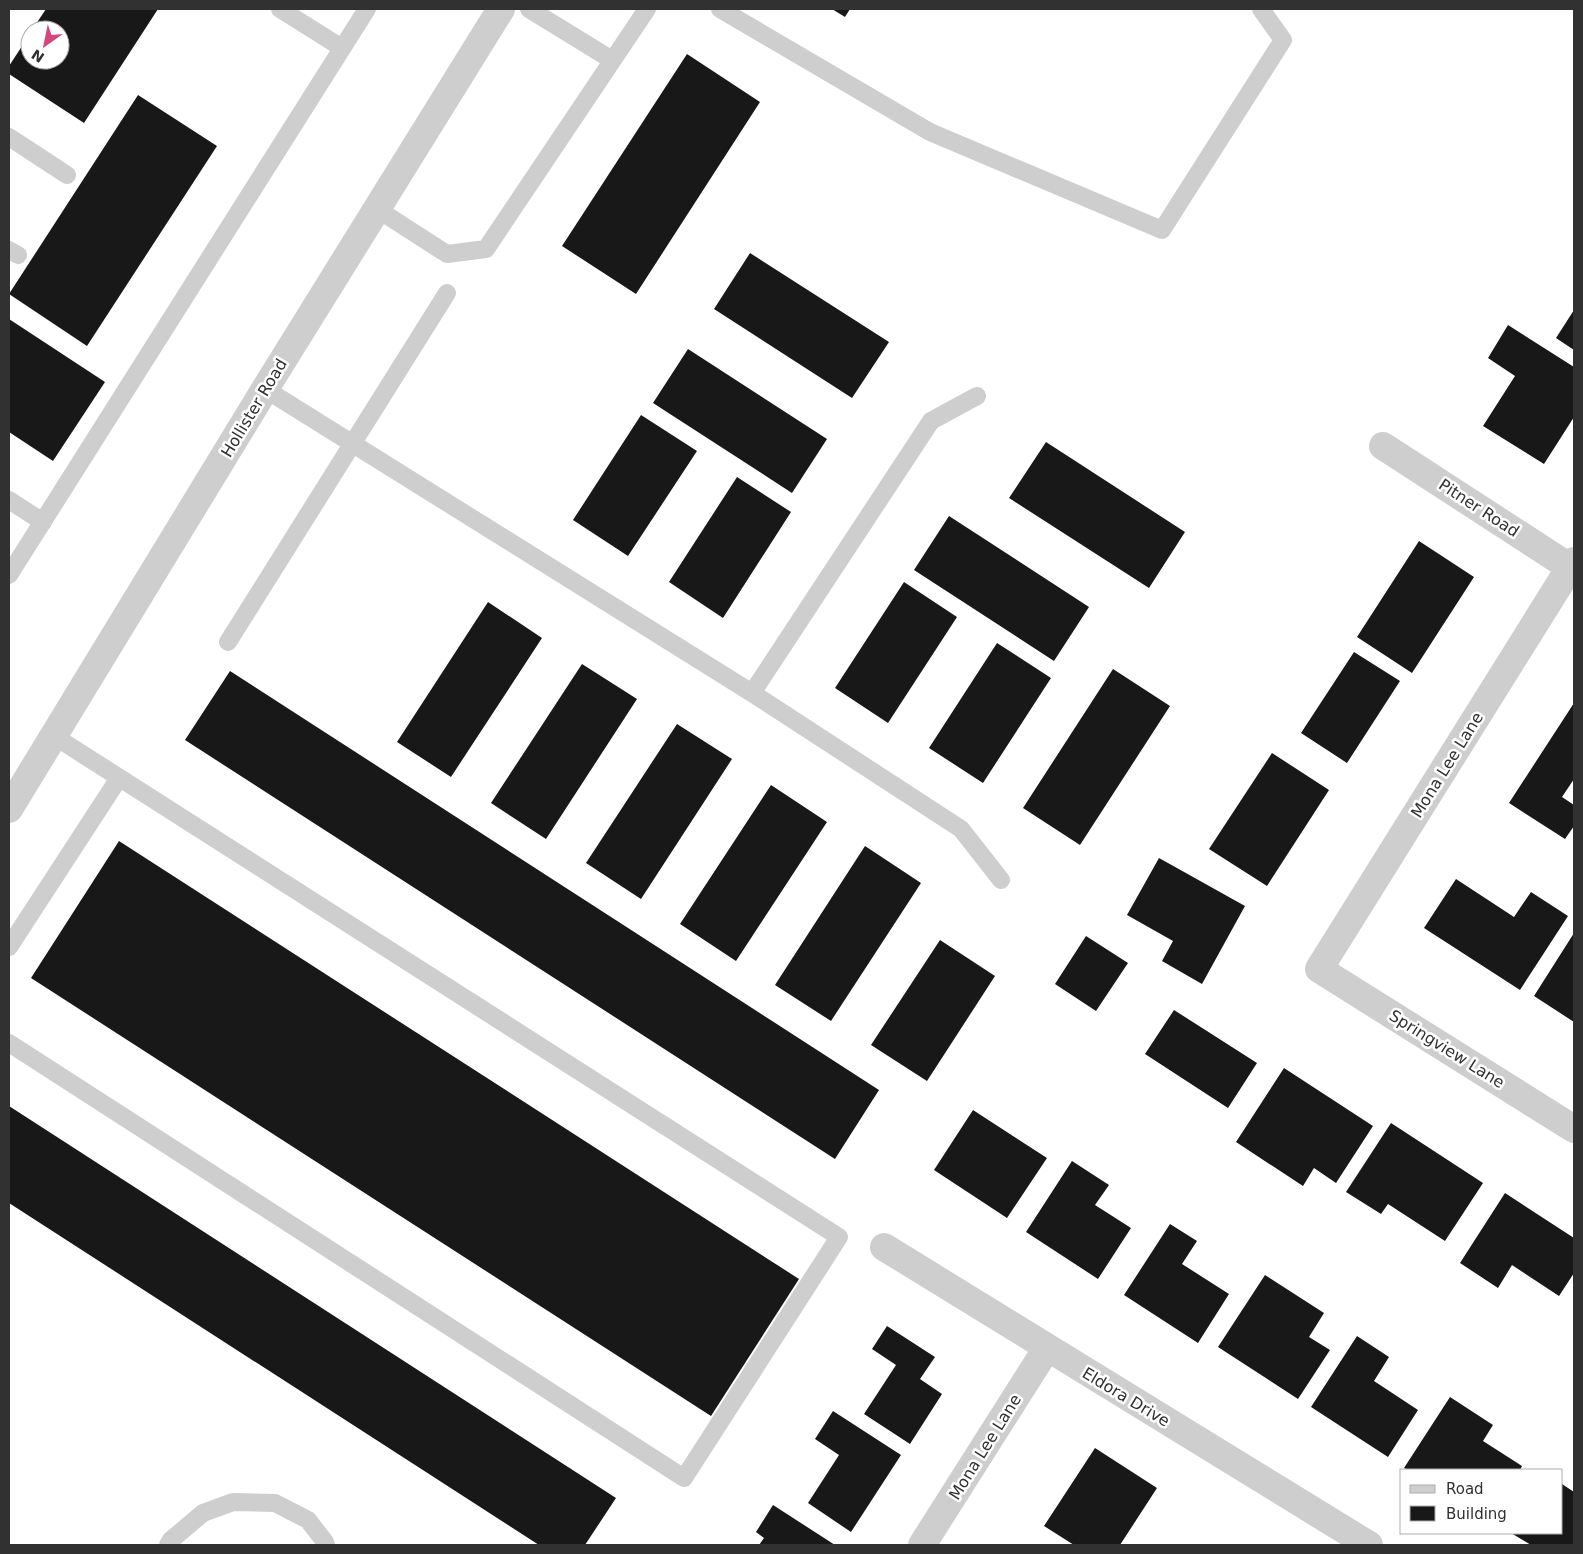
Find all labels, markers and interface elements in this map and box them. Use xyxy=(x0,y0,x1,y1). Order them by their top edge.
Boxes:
north arrow xyxy=(20,20,70,70)
text: N xyxy=(29,46,47,66)
street label: Hollister Road xyxy=(217,355,291,461)
street label: Pitner Road xyxy=(1435,475,1523,541)
street label: Mona Lee Lane xyxy=(1407,709,1487,821)
street label: Springview Lane xyxy=(1386,1006,1508,1092)
street label: Eldora Drive xyxy=(1079,1363,1173,1431)
street label: Mona Lee Lane xyxy=(945,1391,1025,1503)
legend xyxy=(1400,1469,1563,1534)
text: Road xyxy=(1446,1480,1484,1498)
text: Building xyxy=(1446,1505,1507,1523)

